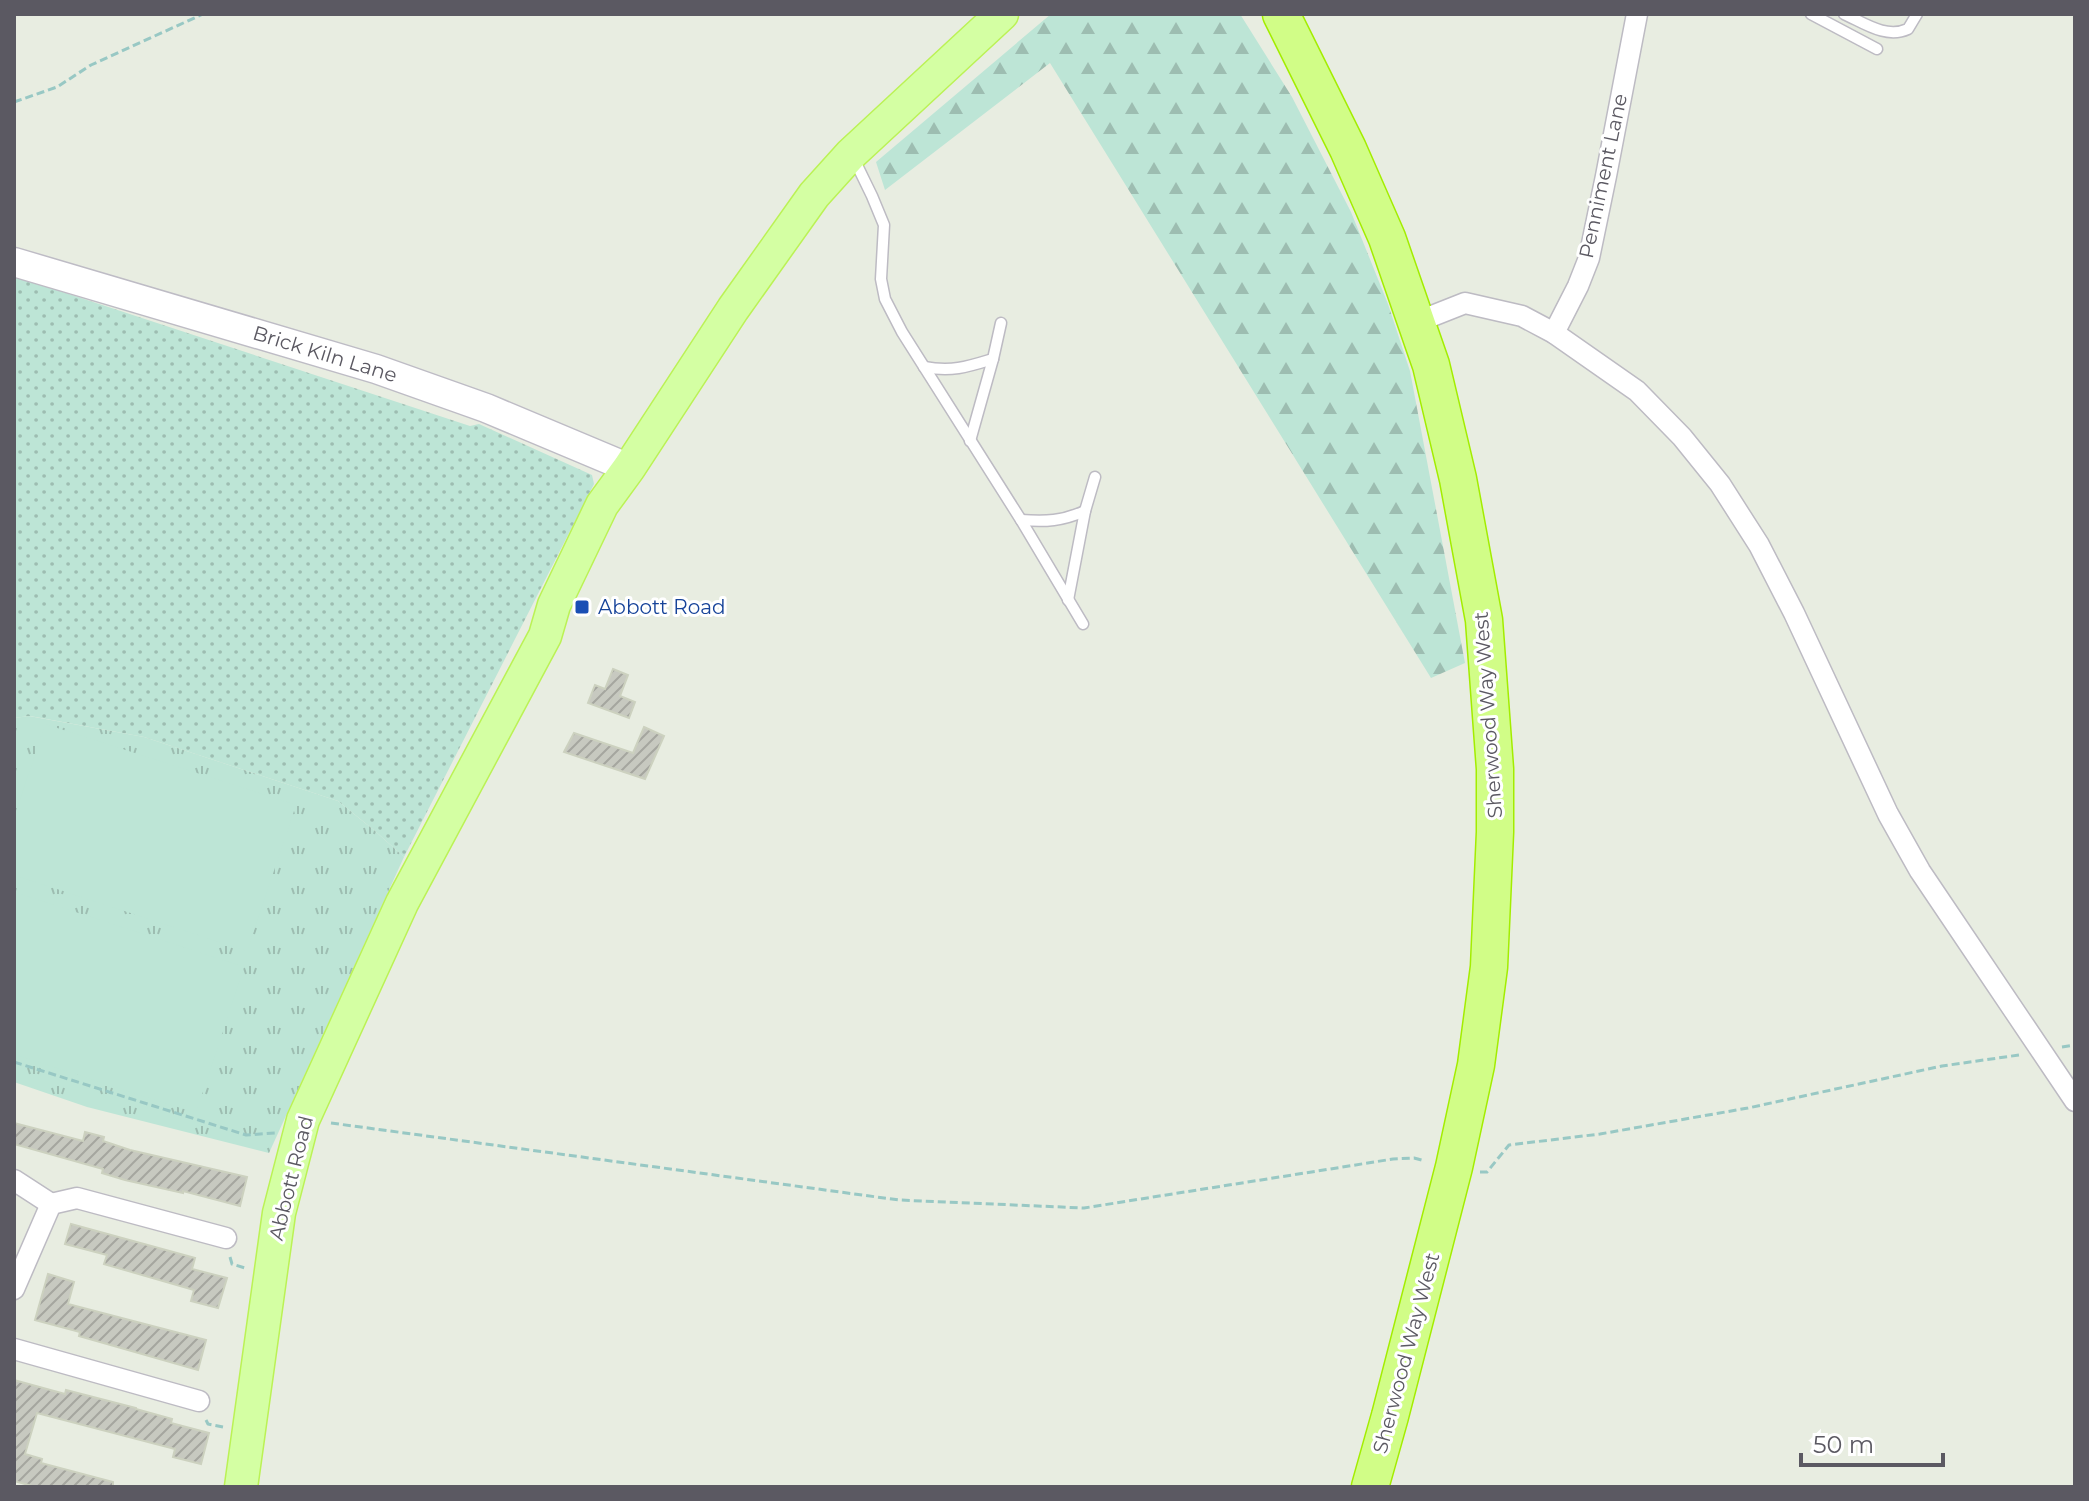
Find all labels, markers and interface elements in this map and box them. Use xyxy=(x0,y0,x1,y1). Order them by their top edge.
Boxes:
street label: Penniment Lane xyxy=(1574,91,1632,261)
street label: Brick Kiln Lane xyxy=(250,321,400,387)
place label: Abbott Road xyxy=(598,595,726,619)
marker: Abbott Road xyxy=(573,598,591,616)
street label: Sherwood Way West xyxy=(1469,611,1507,819)
street label: Abbott Road xyxy=(264,1113,318,1243)
street label: Sherwood Way West xyxy=(1368,1250,1444,1456)
scale bar xyxy=(1801,1417,1943,1467)
text: 50 m xyxy=(1813,1430,1874,1459)

